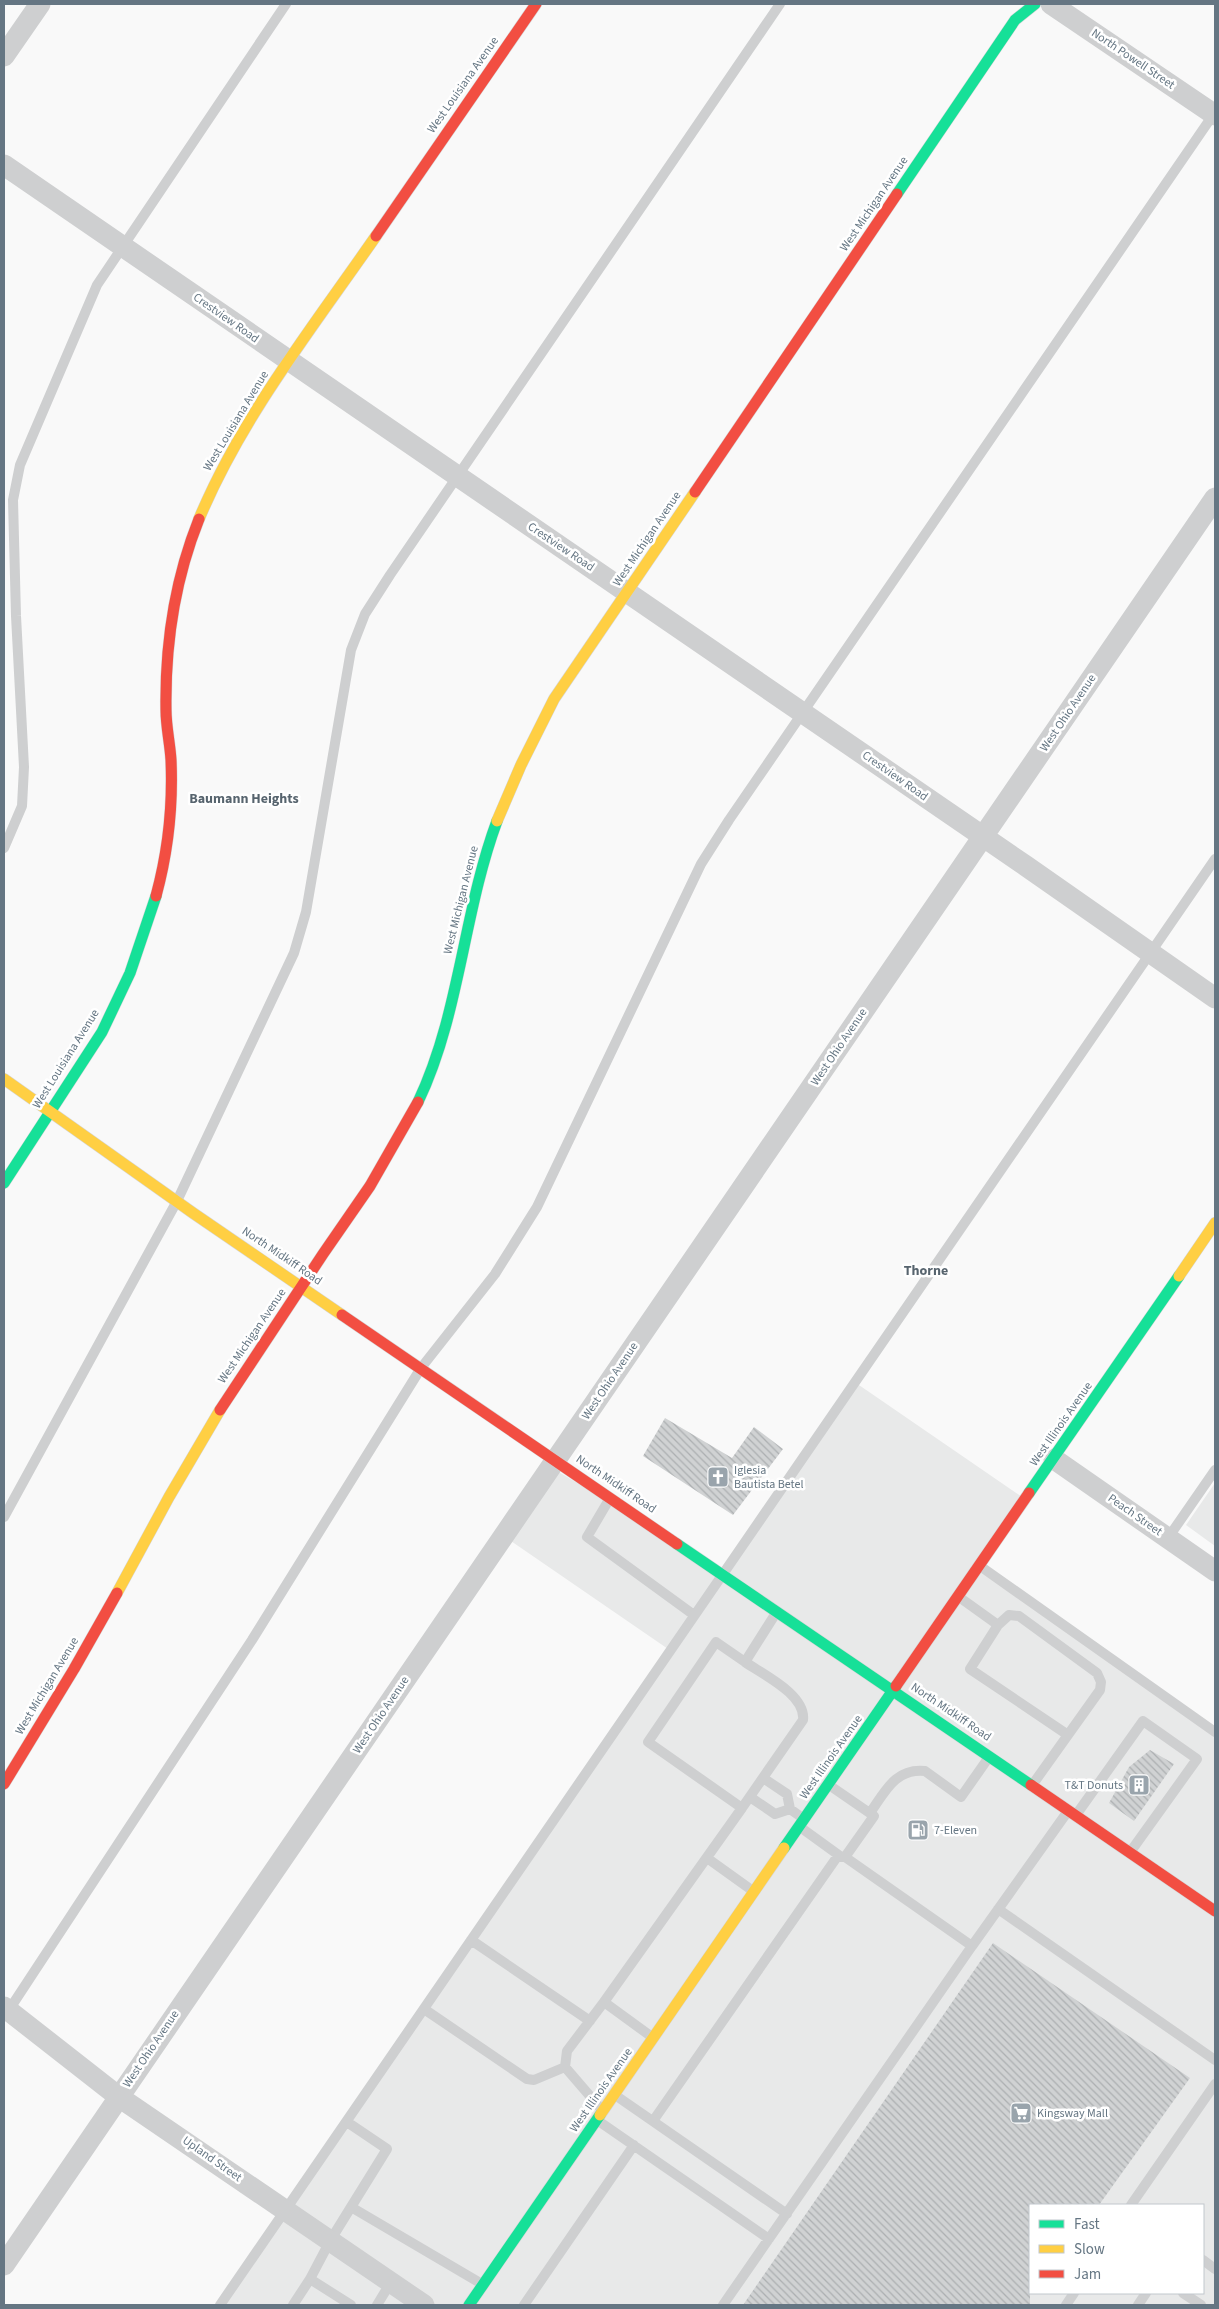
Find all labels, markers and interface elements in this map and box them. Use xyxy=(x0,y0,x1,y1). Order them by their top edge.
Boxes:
street label: North Powell Street xyxy=(1088,25,1178,93)
street label: West Louisiana Avenue xyxy=(423,33,503,137)
street label: West Michigan Avenue xyxy=(836,153,912,255)
street label: Crestview Road xyxy=(190,289,262,347)
street label: West Louisiana Avenue xyxy=(199,368,273,474)
street label: West Michigan Avenue xyxy=(609,488,685,590)
street label: Crestview Road xyxy=(524,518,598,576)
street label: West Ohio Avenue xyxy=(1036,671,1100,755)
street label: Crestview Road xyxy=(859,747,931,805)
district label: Baumann Heights xyxy=(189,789,299,809)
street label: West Michigan Avenue xyxy=(439,844,483,956)
street label: West Ohio Avenue xyxy=(807,1005,871,1089)
street label: West Louisiana Avenue xyxy=(28,1006,104,1112)
street label: North Midkiff Road xyxy=(238,1223,326,1289)
district label: Thorne xyxy=(904,1261,948,1281)
street label: West Michigan Avenue xyxy=(214,1285,290,1387)
street label: West Ohio Avenue xyxy=(578,1339,642,1423)
street label: West Illinois Avenue xyxy=(1026,1378,1096,1470)
street label: North Midkiff Road xyxy=(572,1451,660,1517)
place label: Iglesia Bautista Betel xyxy=(734,1462,803,1493)
church icon: Iglesia Bautista Betel xyxy=(706,1465,730,1489)
street label: Peach Street xyxy=(1104,1490,1166,1540)
street label: West Michigan Avenue xyxy=(11,1634,83,1738)
street label: West Ohio Avenue xyxy=(349,1673,413,1757)
street label: North Midkiff Road xyxy=(907,1679,995,1745)
street label: West Illinois Avenue xyxy=(796,1711,866,1803)
building icon: T&T Donuts xyxy=(1127,1773,1151,1797)
place label: T&T Donuts xyxy=(1064,1777,1123,1794)
fuel station icon: 7-Eleven xyxy=(906,1818,930,1842)
place label: 7-Eleven xyxy=(934,1822,977,1839)
street label: West Ohio Avenue xyxy=(119,2007,183,2091)
street label: West Illinois Avenue xyxy=(566,2044,636,2136)
supermarket icon: Kingsway Mall xyxy=(1009,2101,1033,2125)
place label: Kingsway Mall xyxy=(1037,2105,1108,2122)
street label: Upland Street xyxy=(179,2132,245,2186)
legend xyxy=(1029,2204,1204,2294)
text: Fast xyxy=(1074,2214,1100,2235)
text: Slow xyxy=(1074,2239,1105,2260)
text: Jam xyxy=(1074,2264,1101,2285)

